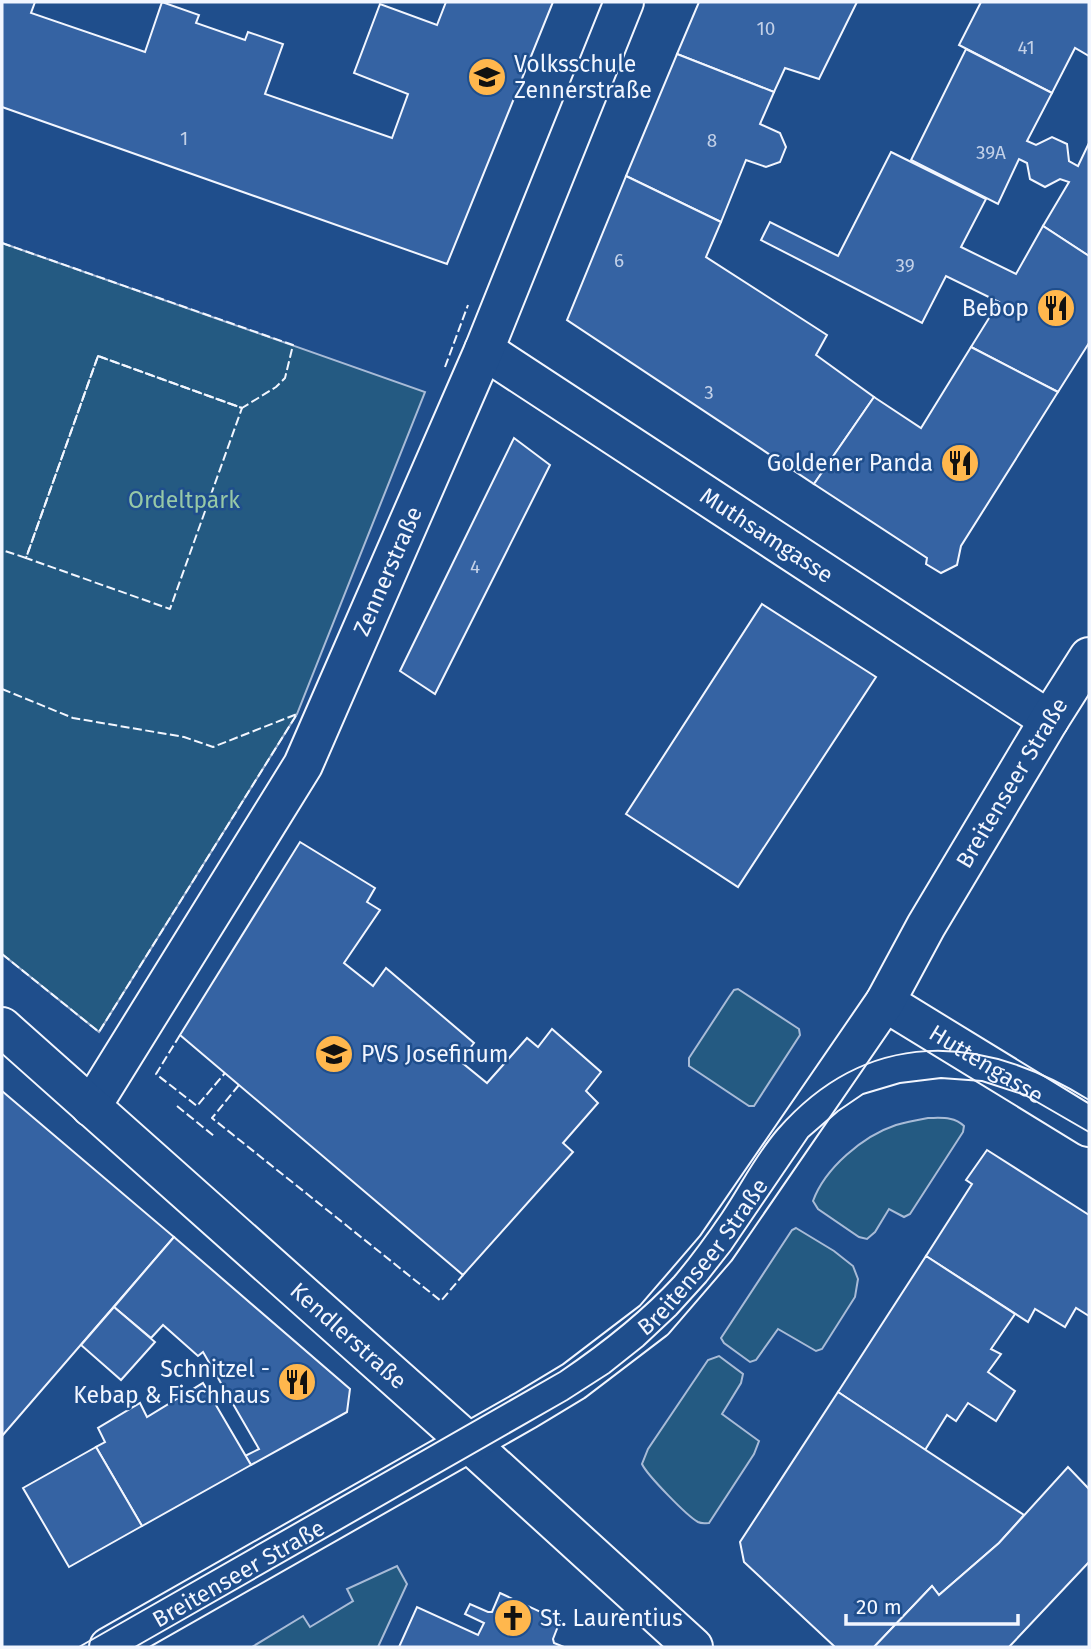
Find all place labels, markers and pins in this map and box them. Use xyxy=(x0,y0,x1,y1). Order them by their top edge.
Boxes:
place label: Volksschule Zennerstraße xyxy=(514,50,652,104)
school or university icon: Volksschule Zennerstraße xyxy=(466,56,508,98)
restaurant icon: Bebop xyxy=(1035,287,1077,329)
place label: Bebop xyxy=(962,294,1029,322)
restaurant icon: Goldener Panda xyxy=(939,442,981,484)
place label: Goldener Panda xyxy=(767,449,933,477)
school or university icon: PVS Josefinum xyxy=(313,1033,355,1075)
place label: PVS Josefinum xyxy=(361,1040,509,1068)
place label: Schnitzel - Kebap & Fischhaus xyxy=(73,1355,270,1409)
restaurant icon: Schnitzel - Kebap & Fischhaus xyxy=(276,1361,318,1403)
church icon: St. Laurentius xyxy=(492,1597,534,1639)
place label: St. Laurentius xyxy=(540,1604,683,1632)

